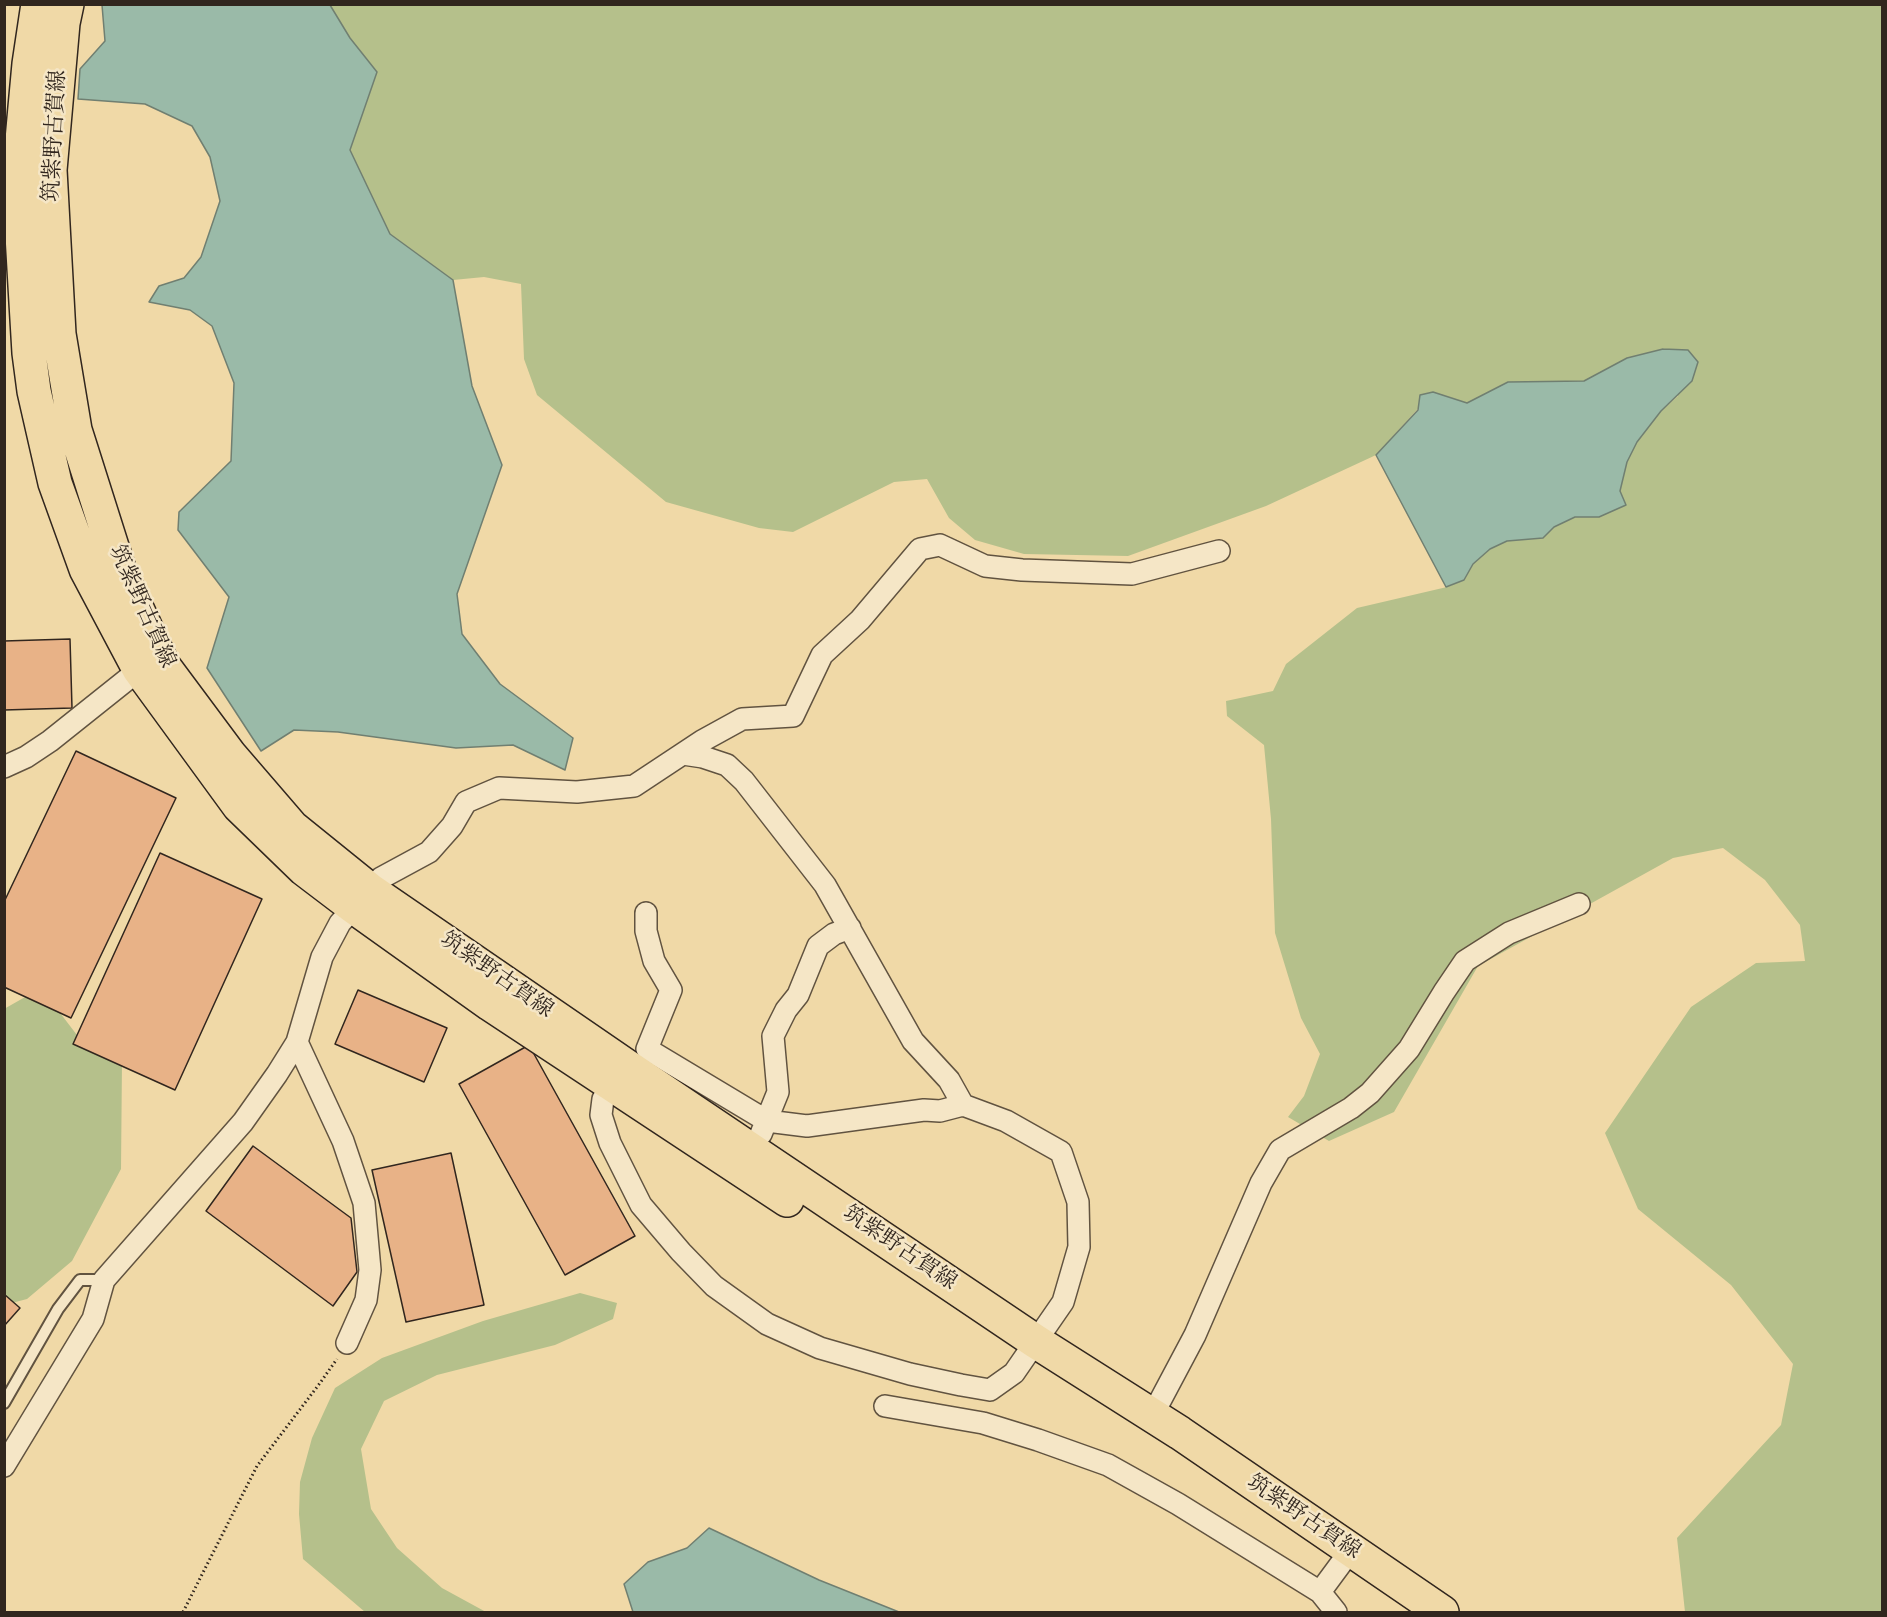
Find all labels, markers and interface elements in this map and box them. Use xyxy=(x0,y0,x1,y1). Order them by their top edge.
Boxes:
street label: 筑紫野古賀線 xyxy=(39,69,73,203)
street label: 筑紫野古賀線 xyxy=(102,541,180,673)
street label: 筑紫野古賀線 xyxy=(434,927,558,1025)
street label: 筑紫野古賀線 xyxy=(837,1201,961,1297)
street label: 筑紫野古賀線 xyxy=(1241,1470,1365,1566)

